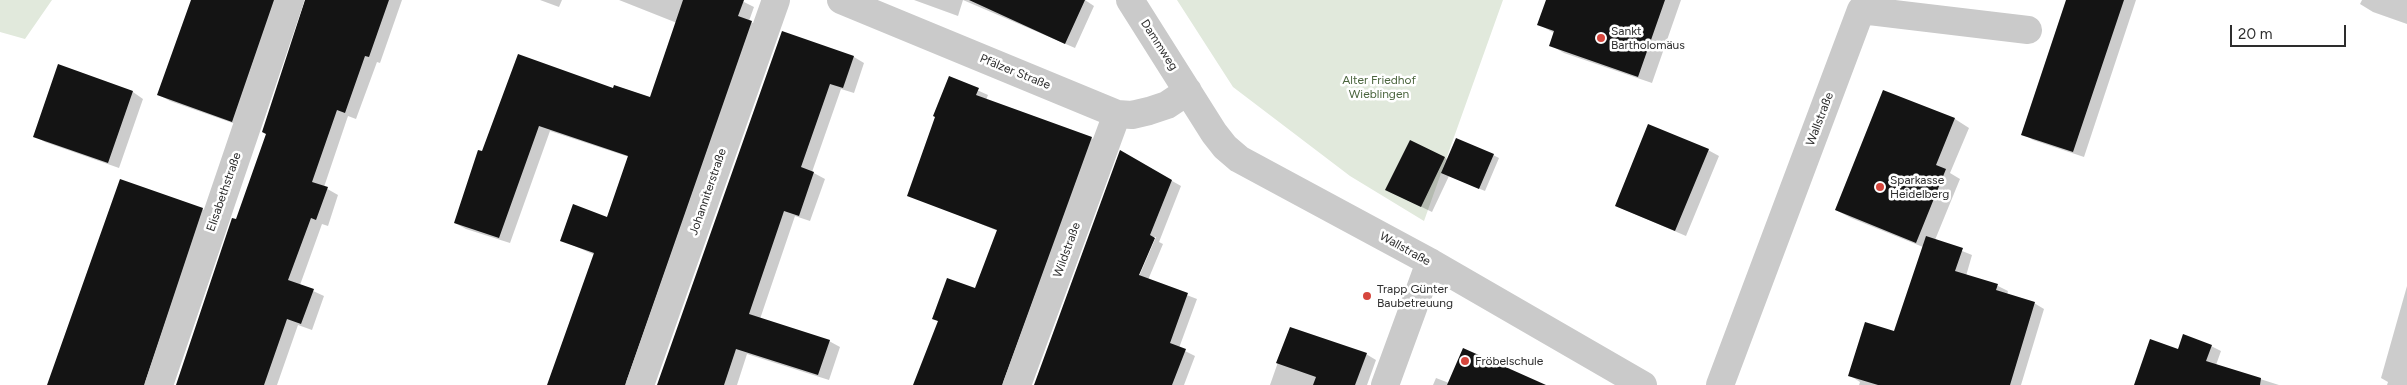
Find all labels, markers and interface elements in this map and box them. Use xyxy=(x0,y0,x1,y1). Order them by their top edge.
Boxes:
scale bar xyxy=(2232,15,2348,47)
street label: Dammweg xyxy=(1137,17,1181,73)
place label: Sankt Bartholomäus xyxy=(1611,24,1685,52)
text: 20 m xyxy=(2238,25,2272,43)
marker: Sankt Bartholomäus xyxy=(1595,32,1607,44)
street label: Pfälzer Straße xyxy=(978,51,1052,93)
park label: Alter Friedhof Wieblingen xyxy=(1342,73,1416,101)
street label: Wallstraße xyxy=(1803,90,1837,148)
street label: Johanniterstraße xyxy=(686,147,730,237)
street label: Elisabethstraße xyxy=(204,151,244,233)
place label: Sparkasse Heidelberg xyxy=(1890,173,1949,201)
marker: Sparkasse Heidelberg xyxy=(1874,181,1886,193)
street label: Wildstraße xyxy=(1050,220,1084,280)
street label: Wallstraße xyxy=(1377,229,1433,269)
place label: Trapp Günter Baubetreuung xyxy=(1377,282,1453,310)
marker: Trapp Günter Baubetreuung xyxy=(1361,290,1373,302)
place label: Fröbelschule xyxy=(1475,354,1543,368)
marker: Fröbelschule xyxy=(1459,355,1471,367)

